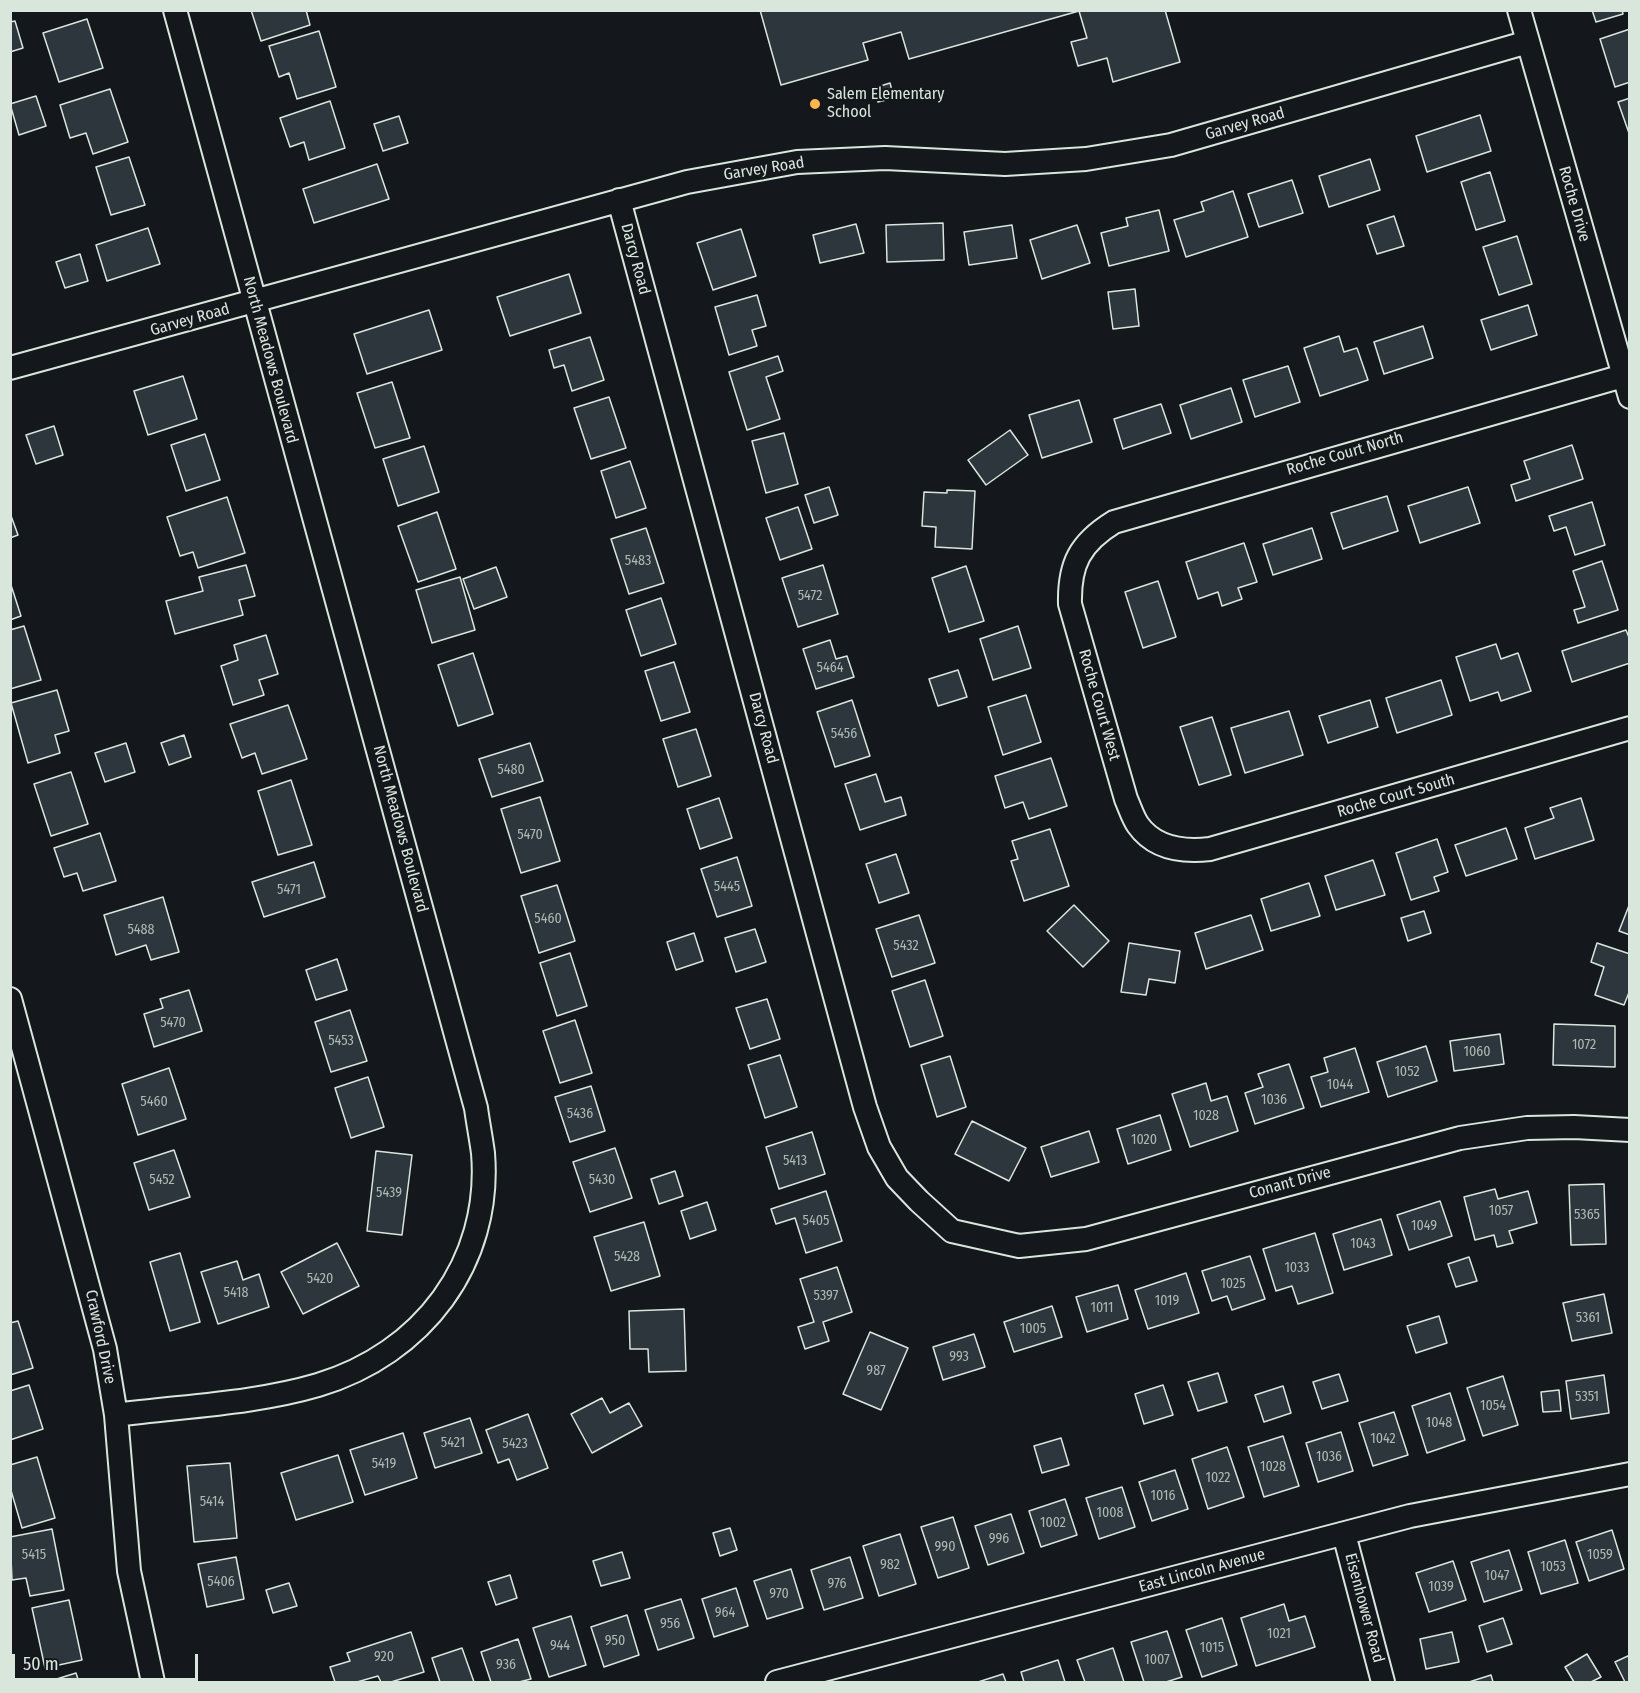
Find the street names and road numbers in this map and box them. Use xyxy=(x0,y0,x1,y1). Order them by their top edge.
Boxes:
street label: Garvey Road xyxy=(1203,104,1287,144)
street label: Garvey Road xyxy=(722,153,806,185)
street label: Roche Drive xyxy=(1554,164,1594,244)
street label: Darcy Road xyxy=(616,221,654,297)
street label: North Meadows Boulevard xyxy=(238,274,302,446)
street label: Garvey Road xyxy=(148,300,232,340)
street label: Roche Court North xyxy=(1284,428,1406,480)
street label: Roche Court West xyxy=(1074,647,1124,763)
street label: Darcy Road xyxy=(744,690,782,766)
street label: North Meadows Boulevard xyxy=(368,743,432,915)
street label: Roche Court South xyxy=(1335,770,1457,822)
street label: Conant Drive xyxy=(1247,1163,1333,1203)
street label: Crawford Drive xyxy=(81,1288,119,1386)
street label: East Lincoln Avenue xyxy=(1137,1545,1267,1597)
street label: Eisenhower Road xyxy=(1340,1551,1388,1665)

